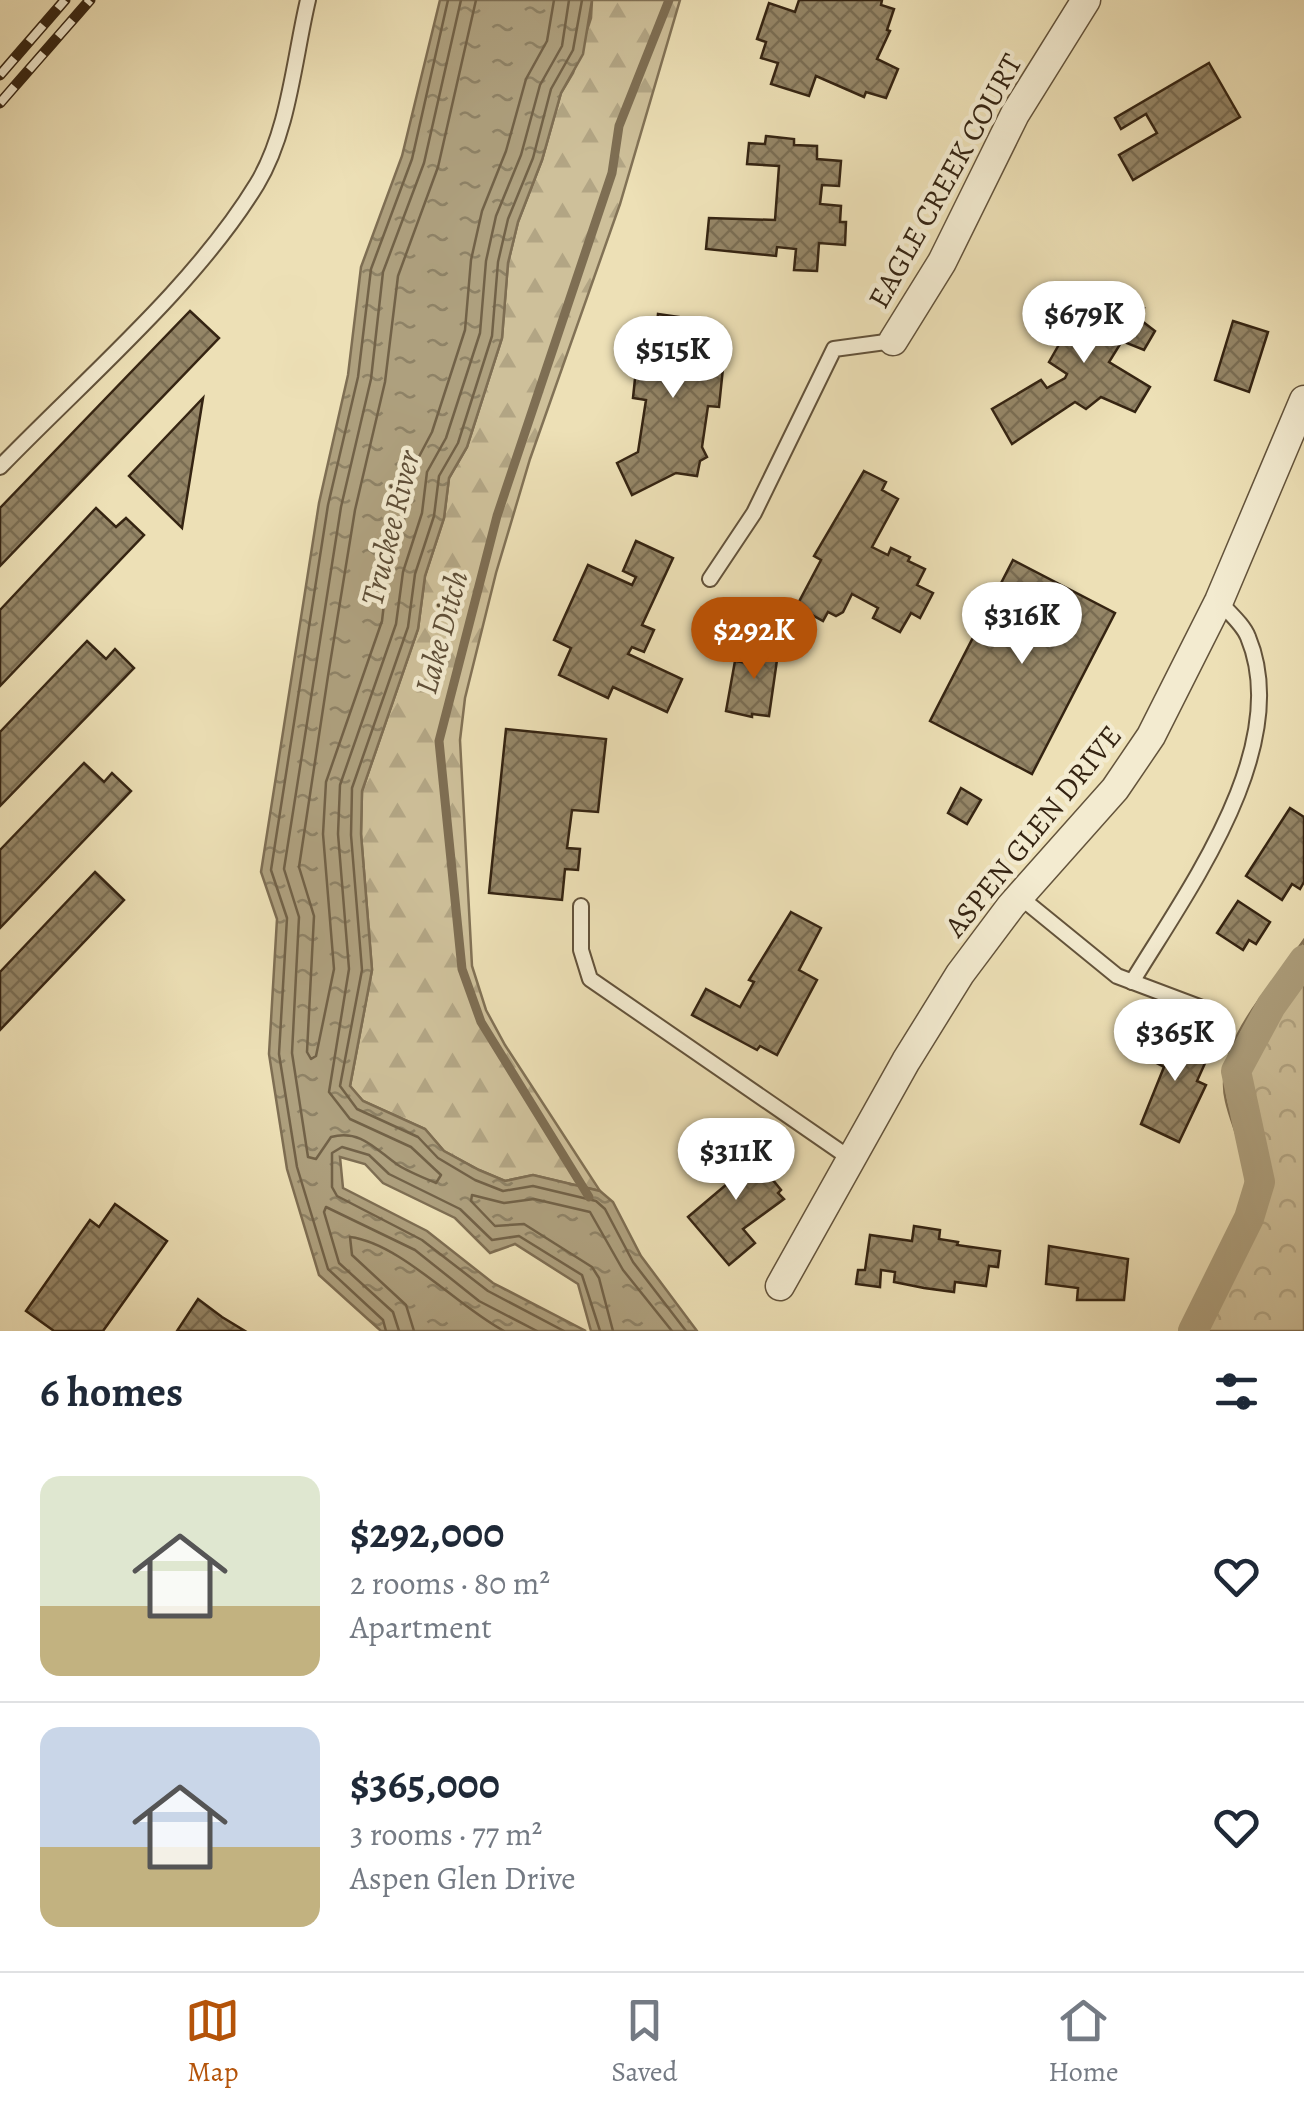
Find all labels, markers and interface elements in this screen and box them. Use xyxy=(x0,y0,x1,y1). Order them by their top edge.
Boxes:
street label: EAGLE CREEK COURT xyxy=(858,46,1032,315)
pin: $679K xyxy=(1014,281,1154,366)
text: $679K xyxy=(1044,291,1124,335)
pin: $515K xyxy=(603,316,743,401)
text: $515K xyxy=(636,326,710,370)
water label: Truckee River xyxy=(350,445,431,610)
water label: Lake Ditch xyxy=(403,565,479,699)
pin: $316K xyxy=(952,582,1092,667)
text: $316K xyxy=(984,592,1060,636)
pin: $292K xyxy=(684,597,824,682)
text: $292K xyxy=(713,607,795,651)
street label: ASPEN GLEN DRIVE xyxy=(935,717,1131,946)
pin: $365K xyxy=(1105,999,1245,1084)
text: $365K xyxy=(1136,1009,1214,1053)
pin: $311K xyxy=(666,1118,806,1203)
text: $311K xyxy=(700,1128,772,1172)
text: 6 homes xyxy=(40,1363,183,1420)
icon: filters xyxy=(1209,1364,1264,1419)
text: $292,000 xyxy=(350,1504,504,1561)
icon: home xyxy=(120,1516,240,1636)
icon: heart xyxy=(1209,1549,1264,1604)
text: 2 rooms · 80 m² xyxy=(350,1561,550,1605)
text: Apartment xyxy=(350,1605,492,1649)
text: $365,000 xyxy=(350,1755,500,1812)
icon: home xyxy=(120,1767,240,1887)
icon: heart xyxy=(1209,1800,1264,1855)
text: 3 rooms · 77 m² xyxy=(350,1812,542,1856)
text: Aspen Glen Drive xyxy=(350,1856,576,1900)
tab: Map xyxy=(185,1993,240,2091)
tab: Saved xyxy=(611,1993,678,2091)
tab: Home xyxy=(1048,1993,1119,2091)

